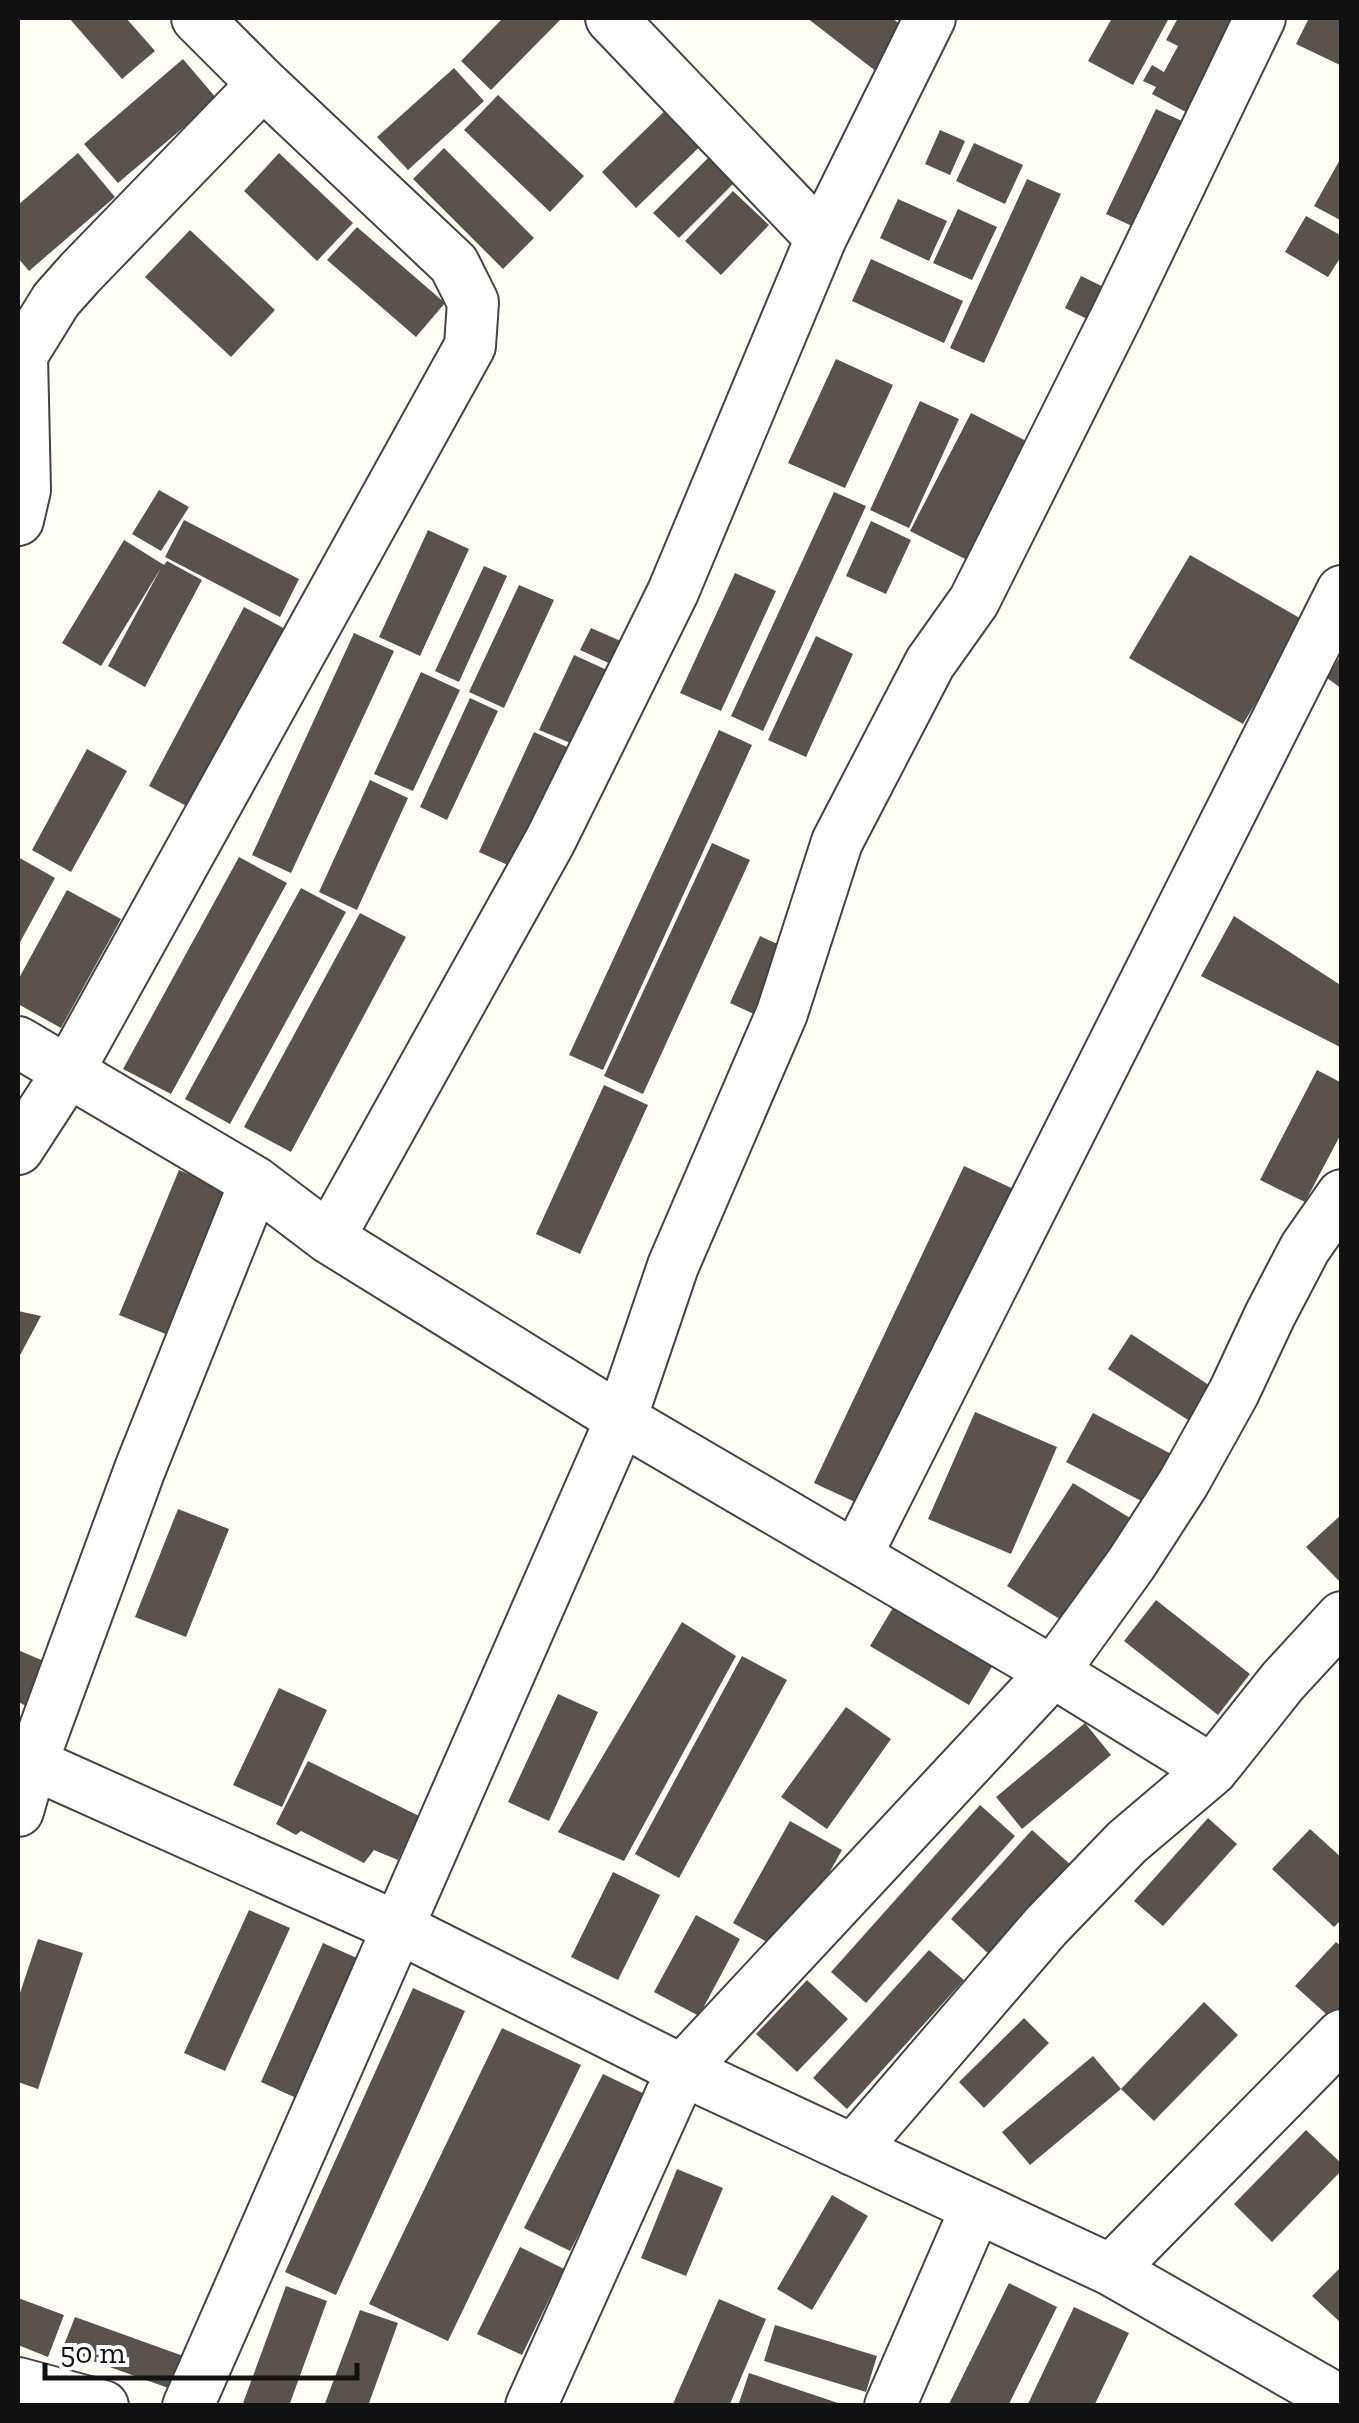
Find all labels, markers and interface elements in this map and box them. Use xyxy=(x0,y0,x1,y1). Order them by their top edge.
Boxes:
scale bar xyxy=(45,2318,358,2380)
text: 50 m xyxy=(60,2335,125,2371)

